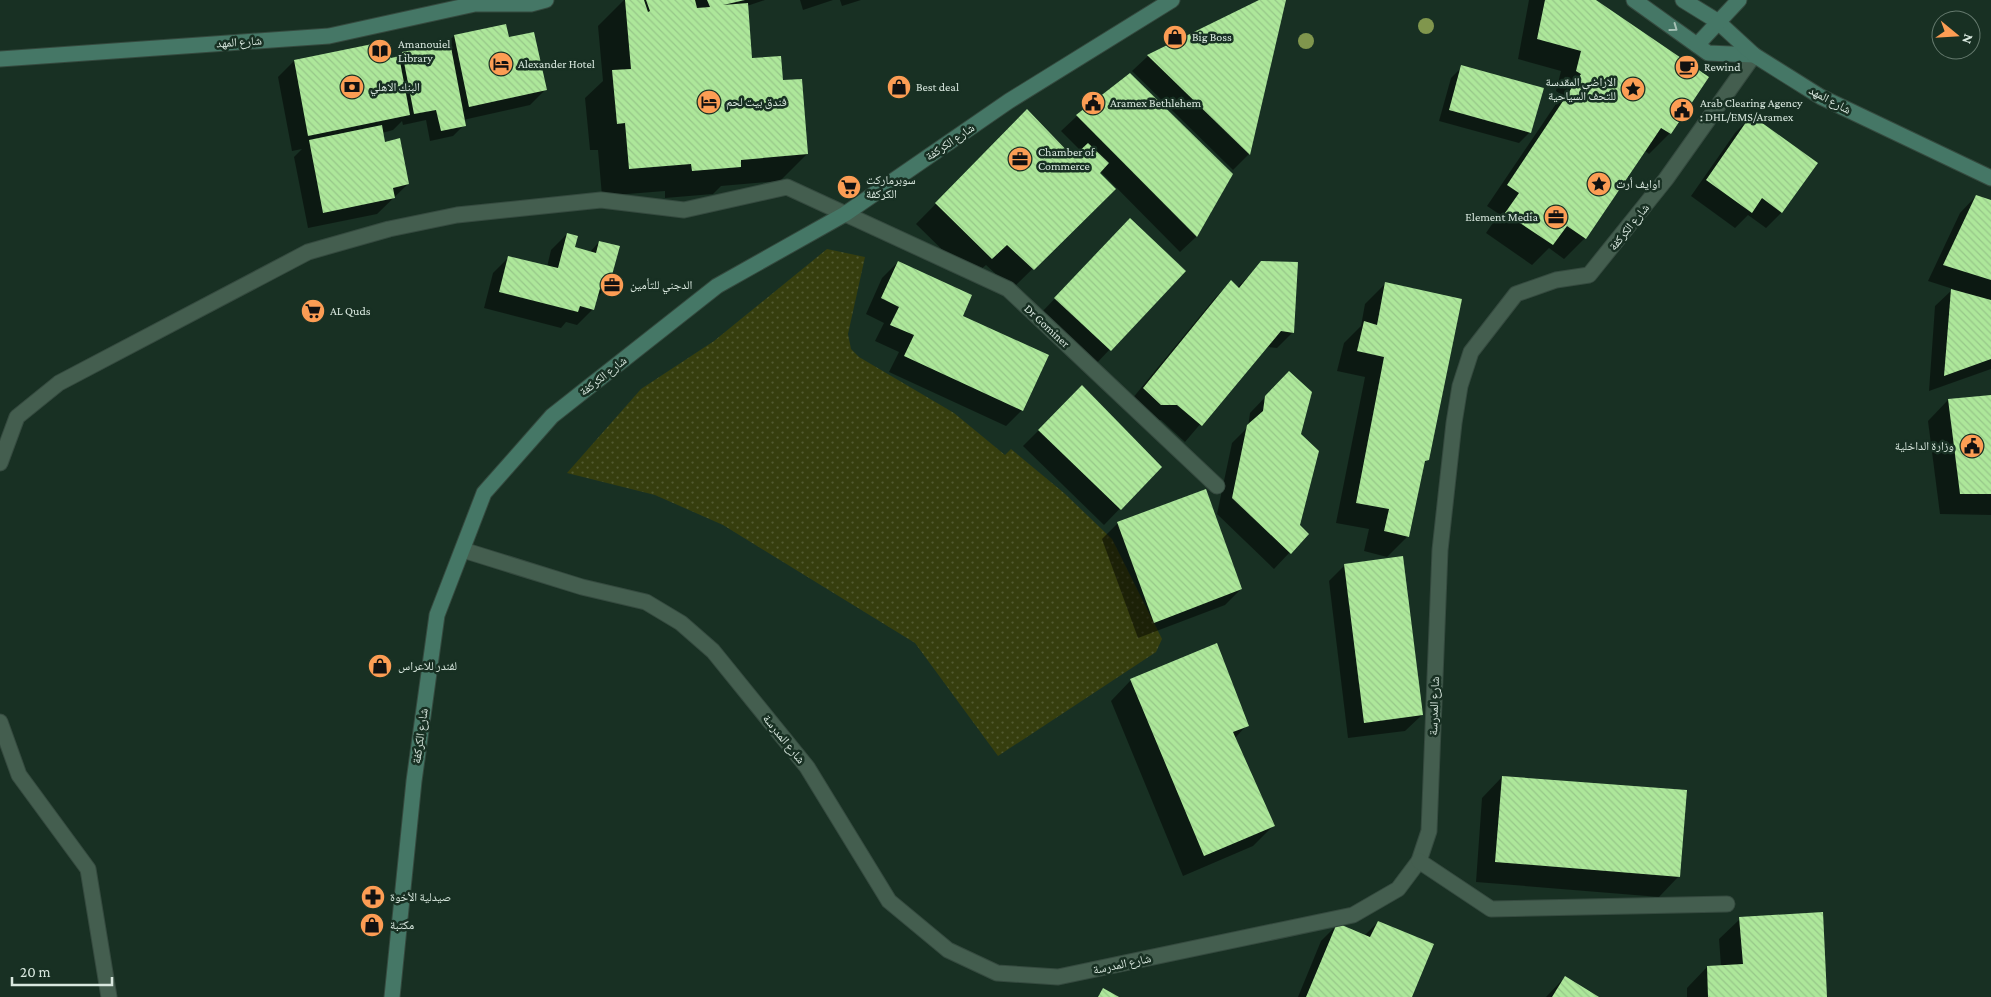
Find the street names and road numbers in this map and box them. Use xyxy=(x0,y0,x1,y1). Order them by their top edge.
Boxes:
street label: شارع المهد xyxy=(216,33,262,52)
street label: شارع المهد xyxy=(1806,83,1854,118)
street label: شارع الكركفة xyxy=(923,121,978,164)
street label: شارع الكركفة xyxy=(1606,201,1653,254)
street label: Dr Gominer xyxy=(1021,302,1073,351)
street label: شارع الكركفة xyxy=(577,353,630,400)
street label: شارع المدرسة xyxy=(1426,676,1443,736)
street label: شارع الكركفة xyxy=(409,707,432,765)
street label: شارع المدرسة xyxy=(759,712,808,767)
street label: شارع المدرسة xyxy=(1092,951,1153,978)

